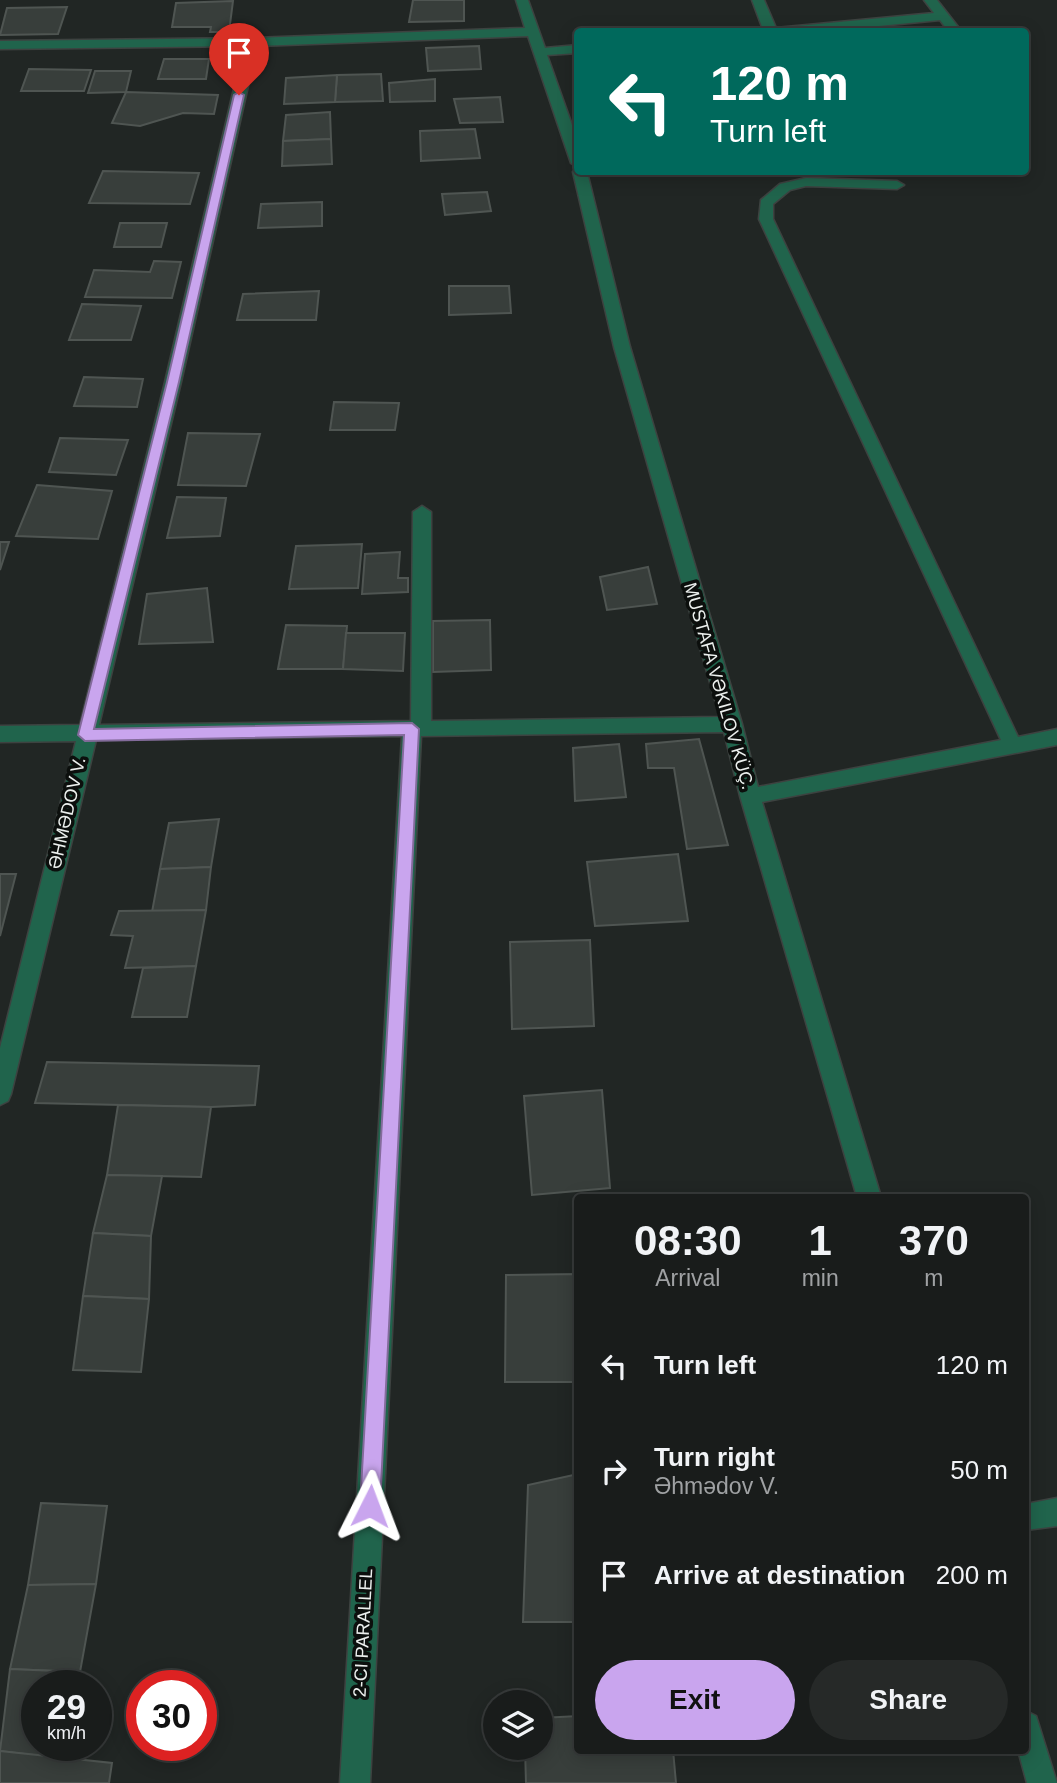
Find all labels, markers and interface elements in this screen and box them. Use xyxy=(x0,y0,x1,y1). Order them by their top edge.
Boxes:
pin xyxy=(209,23,269,95)
icon: arrive xyxy=(220,34,258,72)
icon: left xyxy=(595,56,686,147)
text: 120 m xyxy=(710,56,849,110)
text: Turn left xyxy=(710,113,826,149)
street label: MUSTAFA VƏKILOV KÜÇ. xyxy=(680,580,758,792)
street label: ƏHMƏDOV V. xyxy=(44,755,90,871)
text: 08:30 xyxy=(634,1217,742,1264)
text: 1 xyxy=(808,1217,832,1264)
text: 370 xyxy=(899,1217,969,1264)
text: Arrival xyxy=(655,1265,720,1291)
text: min xyxy=(802,1265,839,1291)
text: m xyxy=(924,1265,943,1291)
icon: left xyxy=(595,1347,633,1385)
text: Turn left xyxy=(654,1350,756,1380)
text: 120 m xyxy=(936,1350,1008,1380)
text: Turn right xyxy=(654,1442,775,1472)
icon: right xyxy=(595,1452,633,1490)
text: 50 m xyxy=(950,1455,1008,1485)
position arrow xyxy=(333,1469,407,1543)
text: Əhmədov V. xyxy=(654,1473,779,1499)
icon: arrive xyxy=(595,1557,633,1595)
text: Arrive at destination xyxy=(654,1560,905,1590)
text: 200 m xyxy=(936,1560,1008,1590)
street label: 2-CI PARALLEL xyxy=(350,1568,376,1698)
button: Exit xyxy=(595,1660,795,1740)
button: Share xyxy=(809,1660,1008,1740)
speed limit sign: 30 xyxy=(126,1670,217,1761)
text: 29 xyxy=(47,1687,86,1726)
map controls xyxy=(483,1690,553,1760)
button: layers xyxy=(483,1690,553,1760)
text: km/h xyxy=(47,1723,86,1743)

